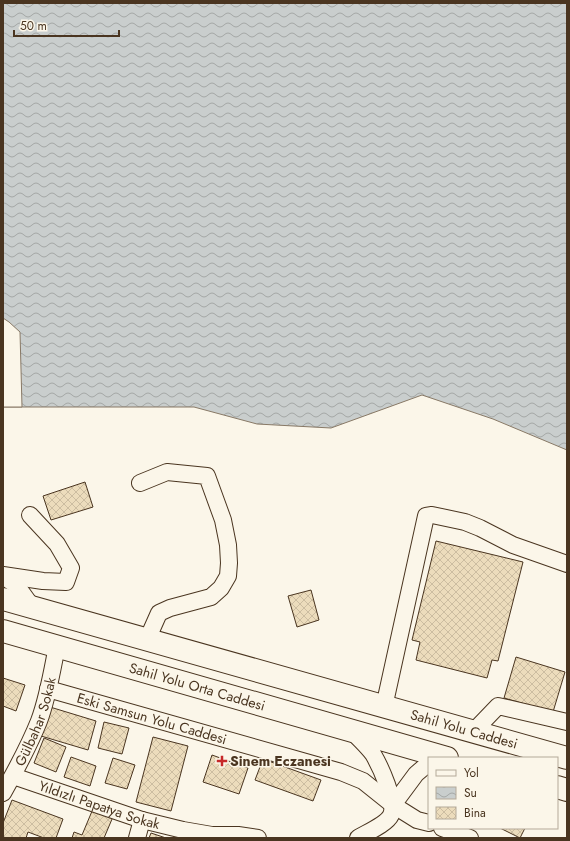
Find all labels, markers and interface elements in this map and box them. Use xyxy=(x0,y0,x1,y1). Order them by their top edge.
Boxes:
scale bar xyxy=(14,12,119,38)
text: 50 m xyxy=(20,17,47,35)
street label: Sahil Yolu Orta Caddesi xyxy=(127,658,268,716)
street label: Gülbahar Sokak xyxy=(10,674,61,769)
street label: Eski Samsun Yolu Caddesi xyxy=(75,688,229,749)
street label: Sahil Yolu Caddesi xyxy=(408,704,520,754)
place label: Sinem Eczanesi xyxy=(230,751,331,771)
marker: Sinem Eczanesi xyxy=(217,756,227,766)
legend xyxy=(428,757,558,829)
text: Yol xyxy=(464,764,479,782)
street label: Yıldızlı Papatya Sokak xyxy=(36,776,163,834)
text: Su xyxy=(464,784,477,802)
text: Bina xyxy=(464,804,486,822)

